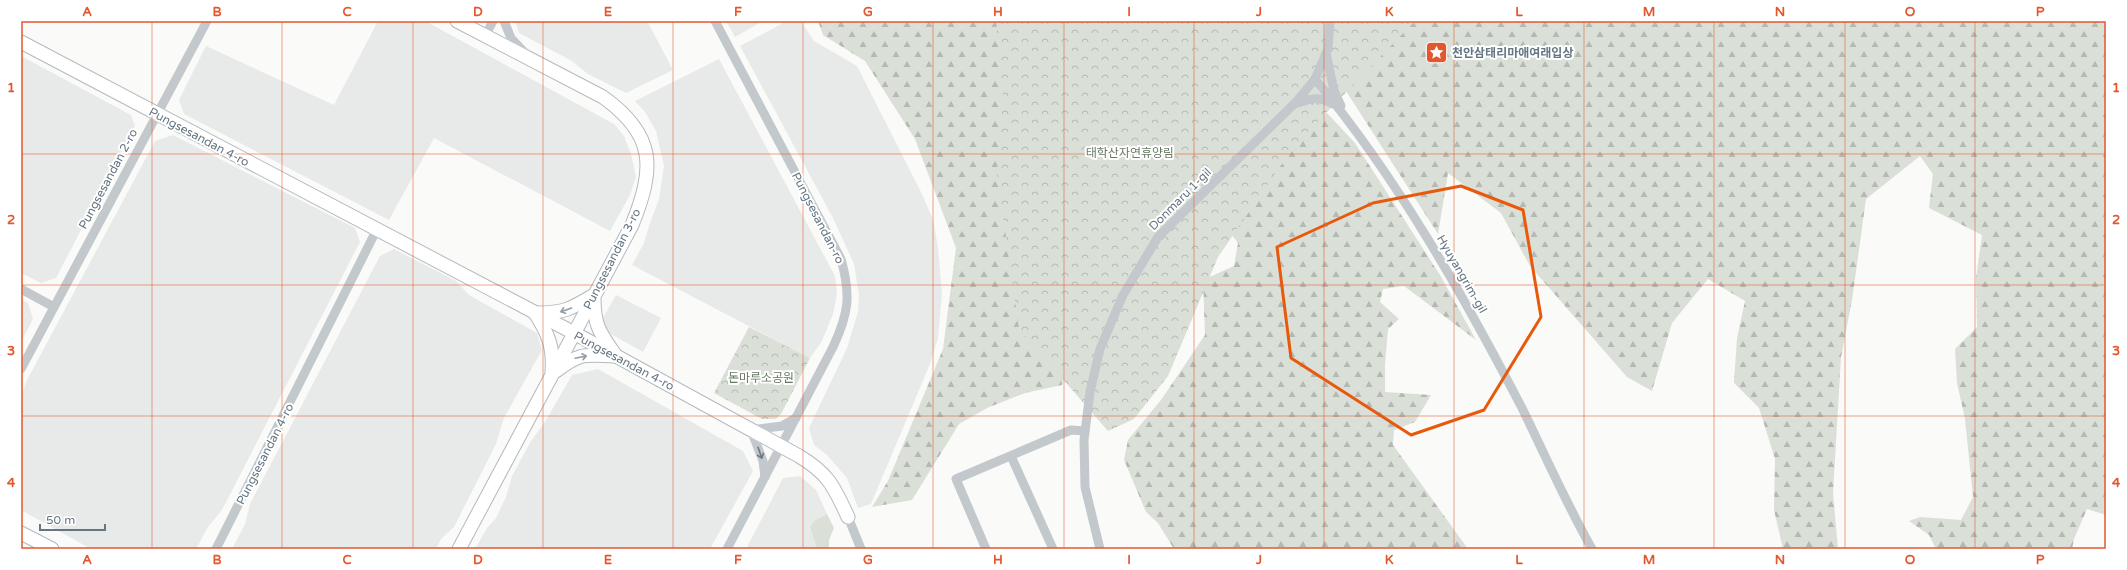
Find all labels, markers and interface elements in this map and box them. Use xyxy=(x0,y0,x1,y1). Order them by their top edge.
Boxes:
text: A xyxy=(82,4,92,20)
text: B xyxy=(212,4,222,20)
text: C xyxy=(342,4,352,20)
text: D xyxy=(473,4,483,20)
text: E xyxy=(604,4,612,20)
text: F xyxy=(734,4,742,20)
text: G xyxy=(863,4,873,20)
text: H xyxy=(993,4,1003,20)
text: I xyxy=(1127,4,1131,20)
text: J xyxy=(1255,4,1262,20)
text: K xyxy=(1385,4,1394,20)
text: L xyxy=(1515,4,1523,20)
text: M xyxy=(1643,4,1655,20)
text: N xyxy=(1775,4,1785,20)
text: O xyxy=(1905,4,1916,20)
text: P xyxy=(2036,4,2045,20)
place icon: 천안삼태리마애여래입상 xyxy=(1424,40,1450,66)
place label: 천안삼태리마애여래입상 xyxy=(1452,46,1573,60)
text: 1 xyxy=(7,80,15,96)
text: 1 xyxy=(2112,80,2120,96)
street label: Pungsesandan 4-ro xyxy=(146,105,252,169)
street label: Pungsesandan 2-ro xyxy=(76,127,140,231)
park label: 태학산자연휴양림 xyxy=(1086,146,1174,160)
street label: Donmaru 1-gil xyxy=(1146,165,1214,233)
street label: Pungsesandan-ro xyxy=(789,170,847,266)
street label: Pungsesandan 3-ro xyxy=(580,206,644,312)
text: 2 xyxy=(7,212,15,228)
text: 2 xyxy=(2112,212,2120,228)
street label: Hyuyangrim-gil xyxy=(1434,233,1490,316)
one-way arrow xyxy=(560,307,573,314)
street label: Pungsesandan 4-ro xyxy=(571,329,677,393)
text: 3 xyxy=(7,343,15,359)
text: 3 xyxy=(2112,343,2120,359)
one-way arrow xyxy=(574,352,587,360)
park label: 돈마루소공원 xyxy=(728,371,794,385)
street label: Pungsesandan 4-ro xyxy=(233,401,297,507)
one-way arrow xyxy=(757,446,764,459)
text: 4 xyxy=(7,475,16,491)
text: 4 xyxy=(2112,475,2121,491)
scale bar xyxy=(40,506,105,532)
text: 50 m xyxy=(46,513,75,527)
text: A xyxy=(82,552,92,568)
text: B xyxy=(212,552,222,568)
text: C xyxy=(342,552,352,568)
text: D xyxy=(473,552,483,568)
text: E xyxy=(604,552,612,568)
text: F xyxy=(734,552,742,568)
text: G xyxy=(863,552,873,568)
text: H xyxy=(993,552,1003,568)
text: I xyxy=(1127,552,1131,568)
text: J xyxy=(1255,552,1262,568)
text: K xyxy=(1385,552,1394,568)
text: L xyxy=(1515,552,1523,568)
text: M xyxy=(1643,552,1655,568)
text: N xyxy=(1775,552,1785,568)
text: O xyxy=(1905,552,1916,568)
text: P xyxy=(2036,552,2045,568)

